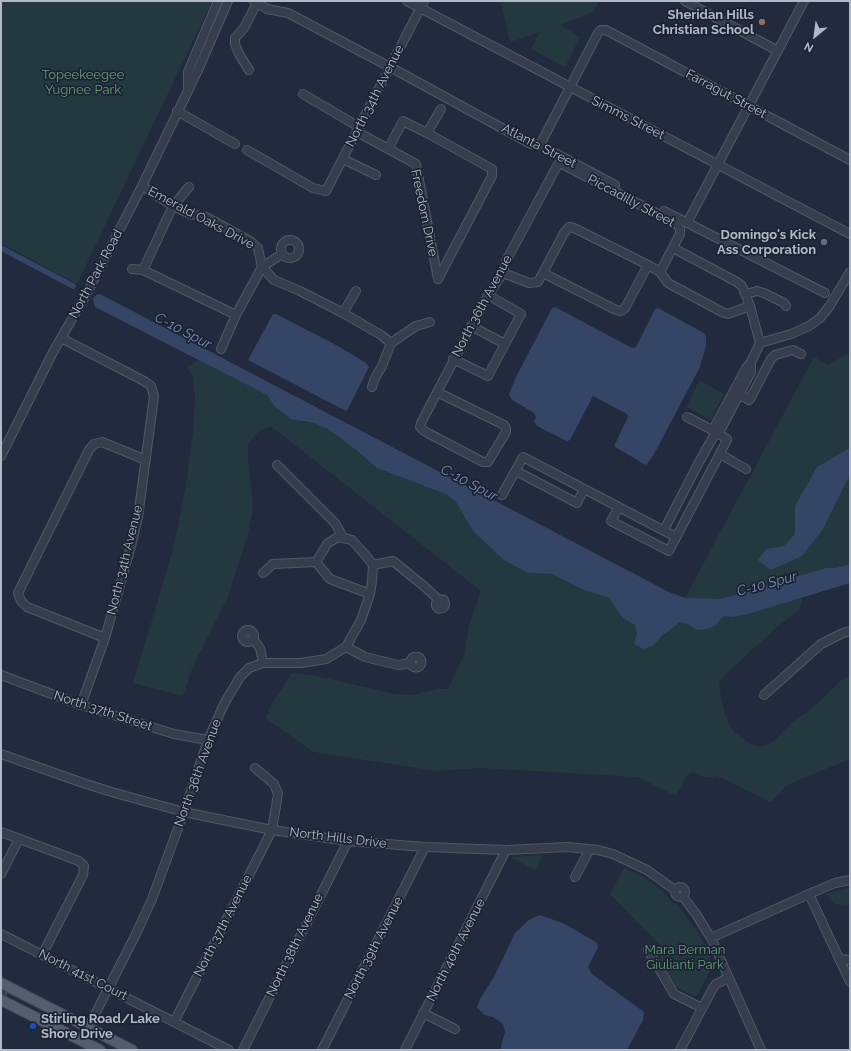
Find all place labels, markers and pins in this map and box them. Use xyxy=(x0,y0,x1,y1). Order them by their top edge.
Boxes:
place label: Sheridan Hills Christian School xyxy=(653,7,754,38)
marker: Sheridan Hills Christian School xyxy=(757,17,767,27)
place label: Domingo's Kick Ass Corporation xyxy=(717,227,816,258)
marker: Domingo's Kick Ass Corporation xyxy=(819,237,829,247)
place label: Stirling Road/Lake Shore Drive xyxy=(41,1011,160,1042)
marker: Stirling Road/Lake Shore Drive xyxy=(28,1021,38,1031)

